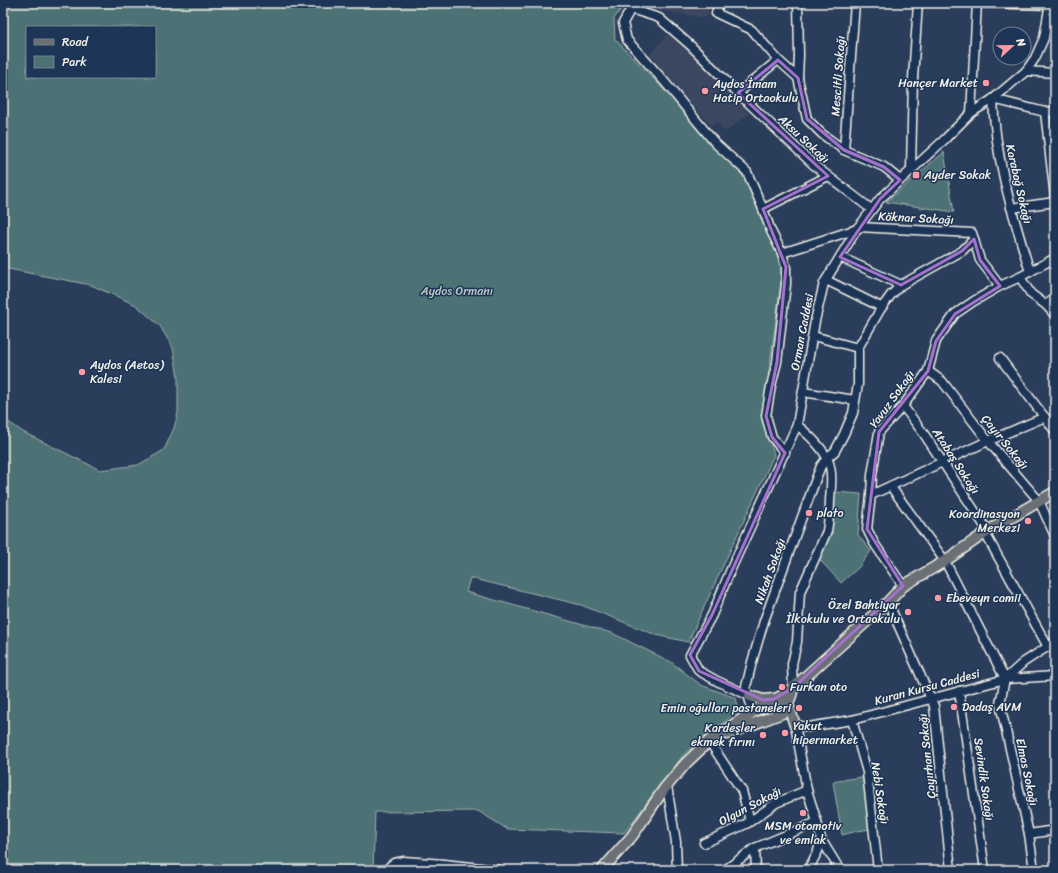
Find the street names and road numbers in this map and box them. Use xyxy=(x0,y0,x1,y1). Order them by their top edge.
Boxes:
street label: Mescitli Sokağı xyxy=(824,35,852,117)
street label: Aksu Sokağı xyxy=(772,108,835,169)
street label: Karabağ Sokağı xyxy=(999,142,1039,226)
street label: Köknar Sokağı xyxy=(878,205,954,231)
street label: Orman Caddesi xyxy=(784,291,820,372)
street label: Yavuz Sokağı xyxy=(863,365,921,433)
street label: Çayır Sokağı xyxy=(976,409,1034,475)
street label: Atabaş Sokağı xyxy=(926,423,986,499)
street label: Nikah Sokağı xyxy=(748,535,792,607)
street label: Kuran Kursu Caddesi xyxy=(872,662,983,712)
street label: Çayırhan Sokağı xyxy=(912,712,942,800)
street label: Sevindik Sokağı xyxy=(967,736,1001,822)
street label: Elmas Sokağı xyxy=(1009,736,1045,808)
street label: Nebi Sokağı xyxy=(864,760,896,826)
street label: Olgun Sokağı xyxy=(714,780,786,832)

